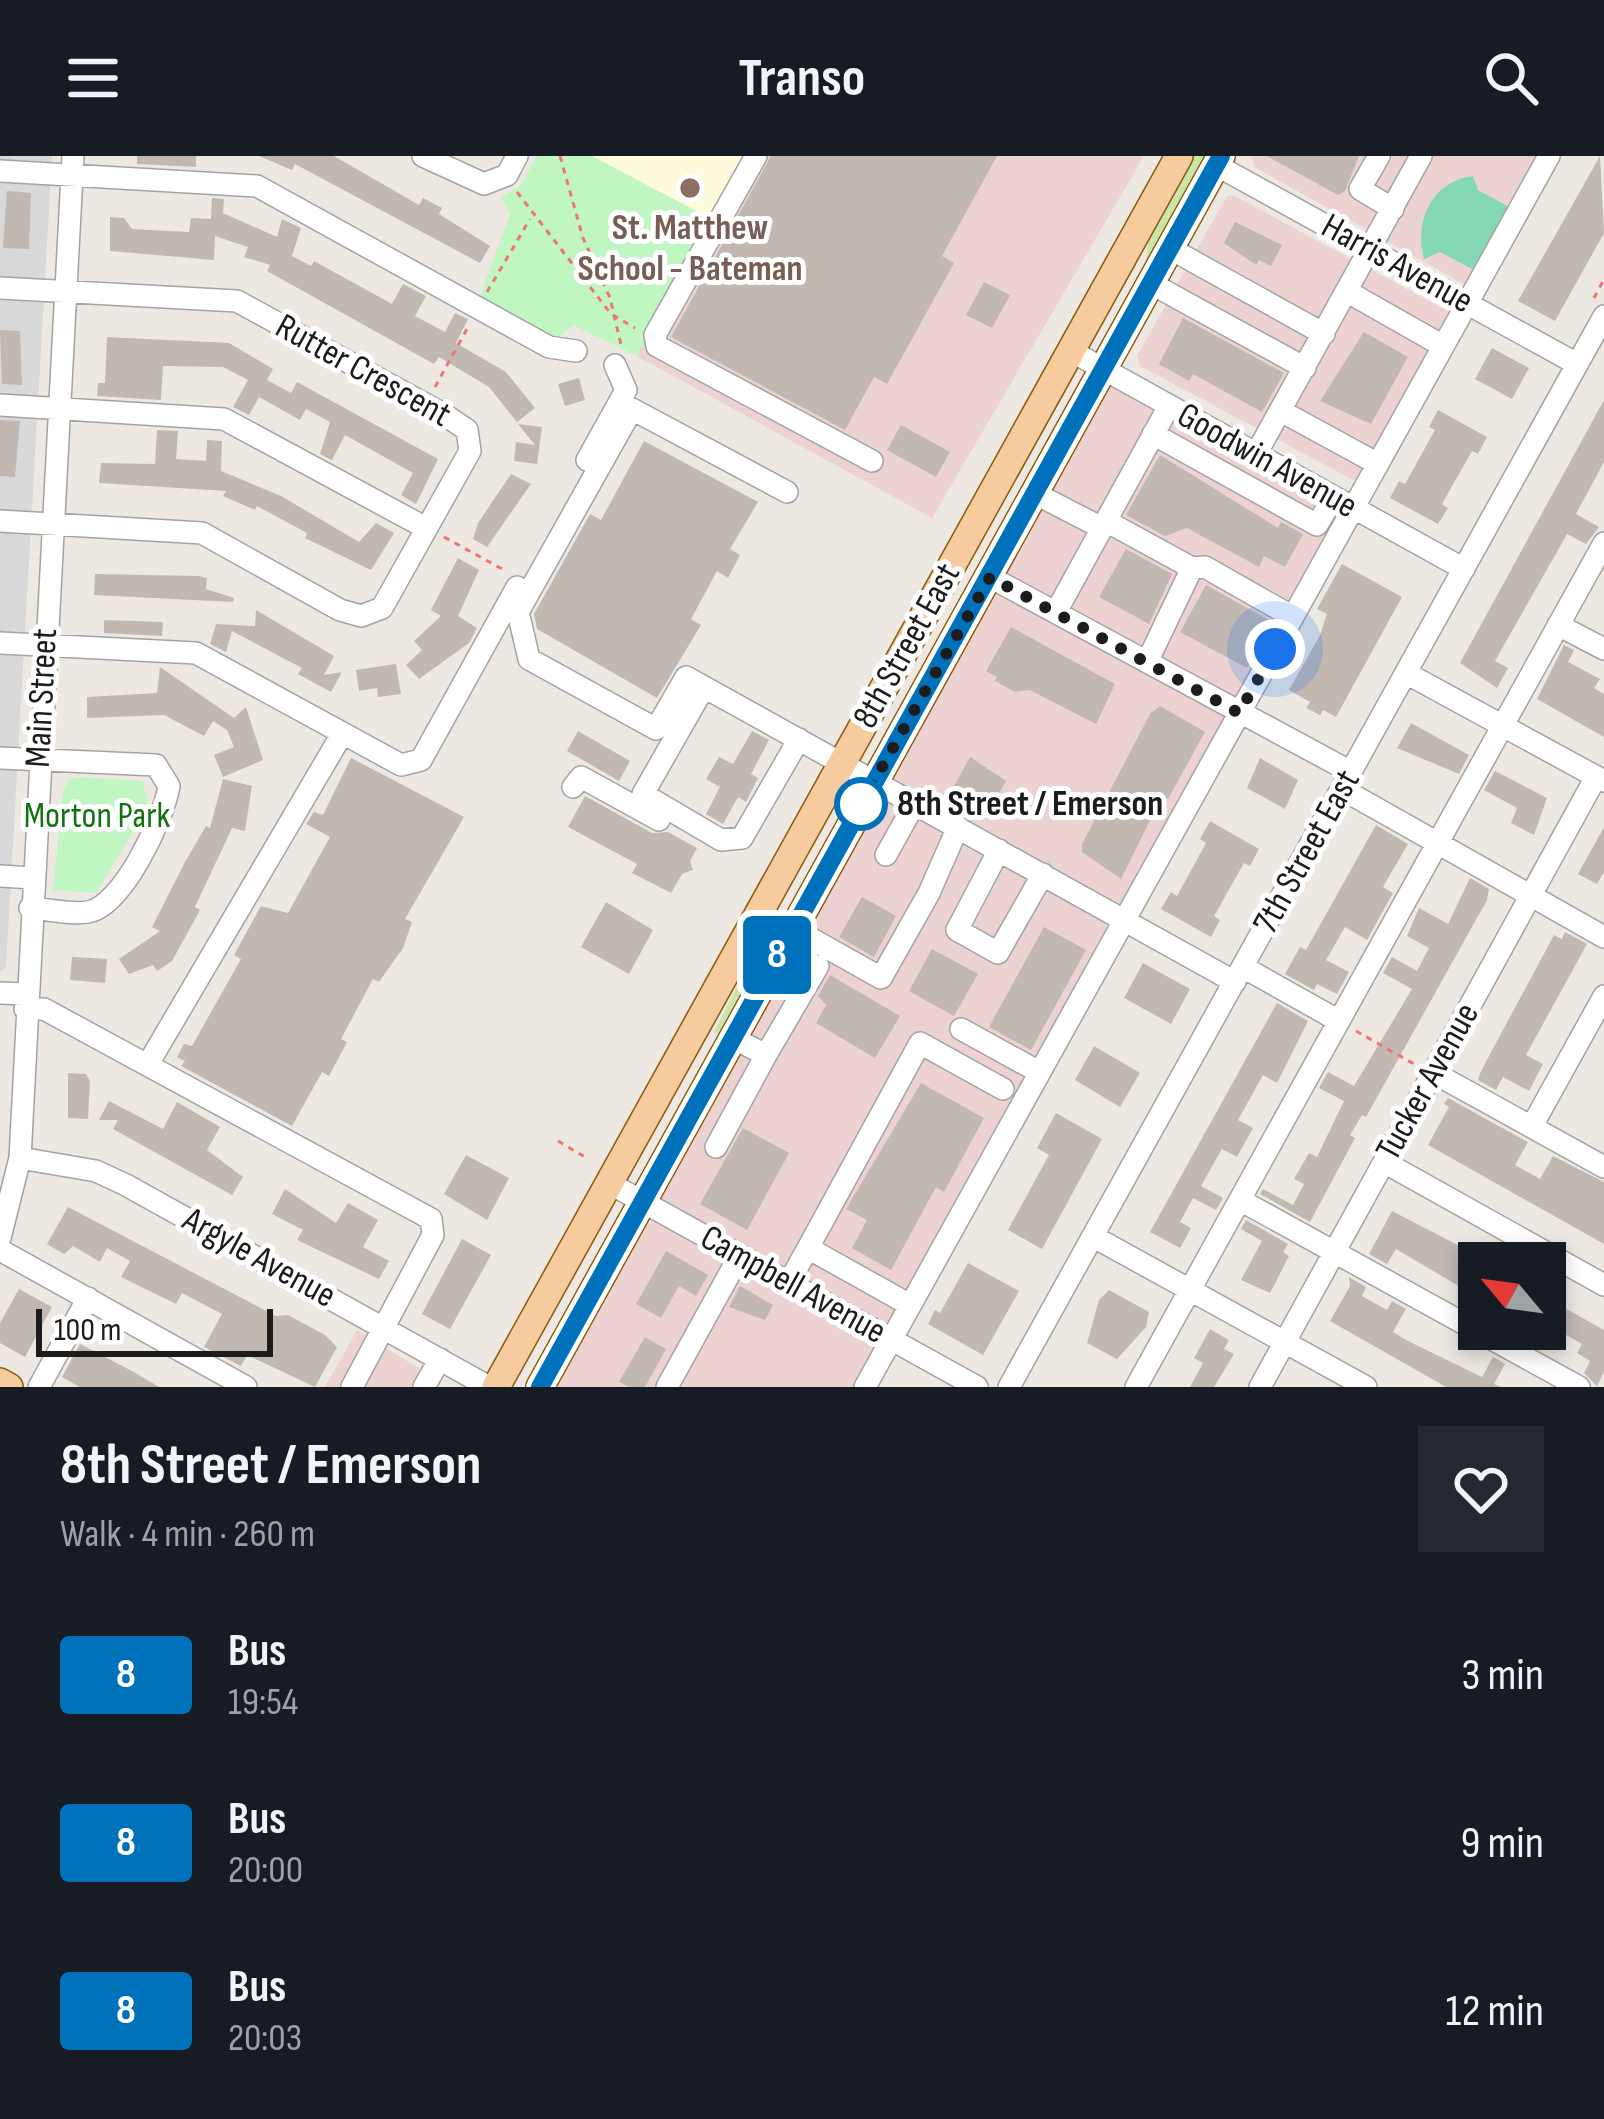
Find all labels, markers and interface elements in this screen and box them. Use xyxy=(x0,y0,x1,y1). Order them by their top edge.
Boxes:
icon: menu xyxy=(60,45,126,111)
icon: search xyxy=(1478,45,1544,111)
text: Transo xyxy=(739,46,865,111)
marker: St. Matthew School - Bateman xyxy=(677,175,703,201)
street label: Harris Avenue xyxy=(1314,205,1480,323)
place label: St. Matthew School - Bateman xyxy=(578,207,802,291)
street label: Rutter Crescent xyxy=(268,305,458,437)
street label: Goodwin Avenue xyxy=(1170,394,1364,528)
street label: 8th Street East xyxy=(844,556,970,736)
your location xyxy=(1245,619,1305,679)
street label: Main Street xyxy=(17,627,67,769)
street label: 7th Street East xyxy=(1244,763,1370,941)
marker: 8th Street / Emerson xyxy=(836,779,886,829)
place label: 8th Street / Emerson xyxy=(897,783,1163,826)
park label: Morton Park xyxy=(24,795,171,838)
line badge: 8 xyxy=(738,916,816,994)
text: 8 xyxy=(767,929,787,980)
street label: Tucker Avenue xyxy=(1367,996,1489,1168)
street label: Argyle Avenue xyxy=(174,1198,343,1318)
street label: Campbell Avenue xyxy=(693,1216,893,1354)
north arrow xyxy=(1458,1242,1566,1350)
map controls xyxy=(1458,1242,1566,1350)
scale bar xyxy=(36,1303,273,1356)
text: 100 m xyxy=(54,1310,121,1350)
button: heart xyxy=(1418,1426,1544,1552)
text: 8th Street / Emerson xyxy=(60,1432,481,1500)
text: Walk · 4 min · 260 m xyxy=(60,1511,315,1558)
text: Bus xyxy=(228,1624,286,1679)
text: 3 min xyxy=(1461,1648,1544,1703)
text: 8 xyxy=(116,1649,136,1700)
text: 19:54 xyxy=(228,1679,298,1726)
text: Bus xyxy=(228,1792,286,1847)
text: 9 min xyxy=(1460,1816,1544,1871)
text: 8 xyxy=(116,1817,136,1868)
text: 20:00 xyxy=(228,1847,303,1894)
text: Bus xyxy=(228,1960,286,2015)
text: 12 min xyxy=(1446,1984,1544,2039)
text: 8 xyxy=(116,1985,136,2036)
text: 20:03 xyxy=(228,2015,302,2062)

